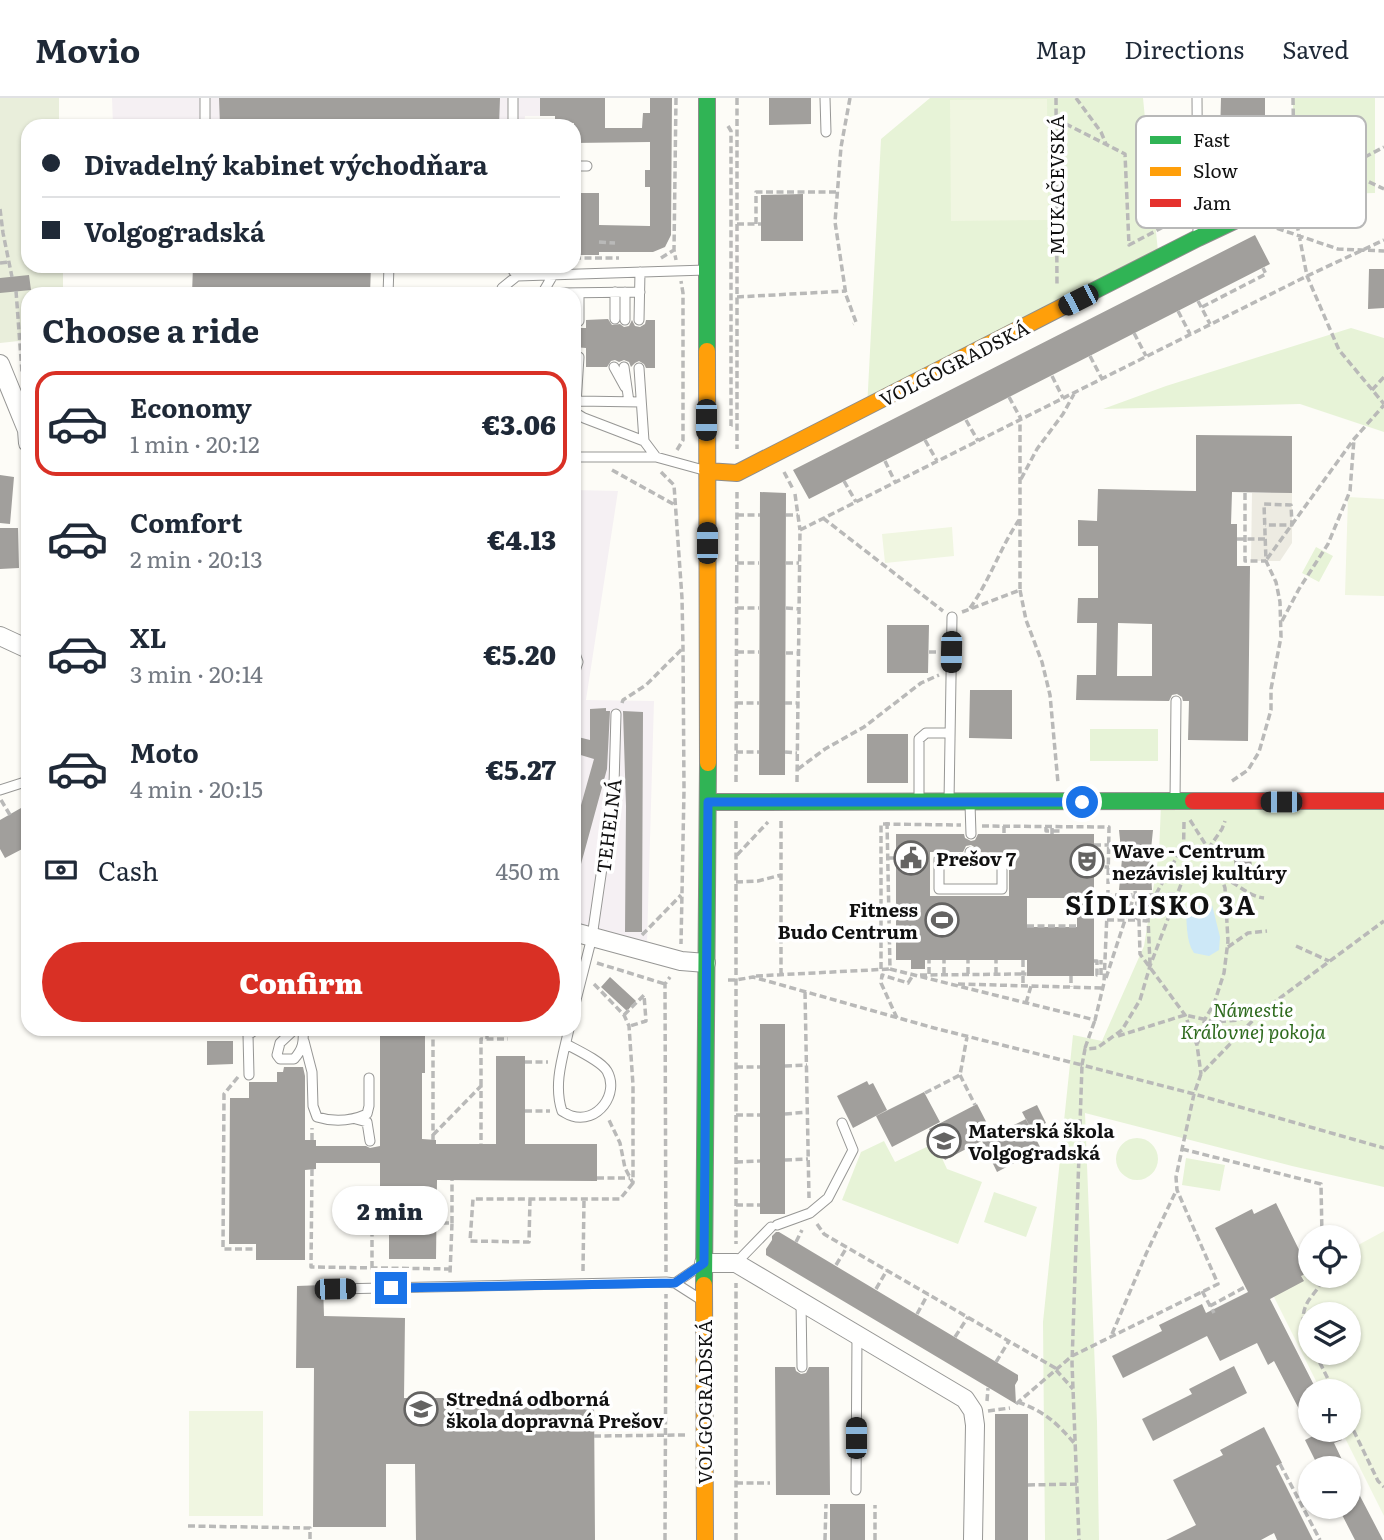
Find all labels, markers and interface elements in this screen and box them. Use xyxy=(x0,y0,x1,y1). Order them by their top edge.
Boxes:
text: Movio xyxy=(35,24,140,73)
text: Map xyxy=(1035,31,1086,66)
text: Directions xyxy=(1124,31,1244,66)
text: Saved xyxy=(1282,31,1349,66)
street label: MUKAČEVSKÁ xyxy=(1042,115,1070,255)
legend xyxy=(1136,116,1366,228)
text: Fast xyxy=(1193,125,1230,153)
text: Divadelný kabinet východňara xyxy=(84,144,488,183)
text: Slow xyxy=(1193,156,1238,184)
text: Jam xyxy=(1193,188,1231,216)
text: Volgogradská xyxy=(84,211,265,250)
car xyxy=(1055,281,1102,319)
text: Choose a ride xyxy=(42,305,259,353)
street label: VOLGOGRADSKÁ xyxy=(874,313,1034,413)
text: Economy xyxy=(130,387,252,426)
icon: car xyxy=(46,392,109,455)
car xyxy=(696,399,717,441)
text: €3.06 xyxy=(482,404,556,443)
text: 1 min · 20:12 xyxy=(130,426,260,460)
text: Comfort xyxy=(130,502,242,541)
icon: car xyxy=(46,507,109,570)
text: €4.13 xyxy=(487,519,556,558)
car xyxy=(697,522,718,564)
text: 2 min · 20:13 xyxy=(130,541,263,575)
text: XL xyxy=(130,617,167,656)
icon: car xyxy=(46,622,109,685)
car xyxy=(941,631,962,673)
text: €5.20 xyxy=(484,634,556,673)
text: 3 min · 20:14 xyxy=(130,656,263,690)
text: Moto xyxy=(130,732,199,771)
icon: car xyxy=(46,737,109,800)
text: €5.27 xyxy=(486,749,556,788)
text: 4 min · 20:15 xyxy=(130,771,263,805)
street label: TEHELNÁ xyxy=(588,777,628,875)
route start xyxy=(1066,786,1098,818)
car xyxy=(1261,792,1303,813)
place label: Wave - Centrum nezávislej kultúry xyxy=(1112,836,1287,886)
public building icon: Prešov 7 xyxy=(892,839,930,877)
theatre icon: Wave - Centrum nezávislej kultúry xyxy=(1068,842,1106,880)
place label: Prešov 7 xyxy=(936,844,1017,872)
text: Cash xyxy=(98,850,159,889)
icon: cash xyxy=(42,851,80,889)
text: 450 m xyxy=(495,853,560,887)
district label: SÍDLISKO 3A xyxy=(1065,884,1257,923)
place label: Fitness Budo Centrum xyxy=(778,895,918,945)
sports icon: Fitness Budo Centrum xyxy=(923,901,961,939)
button: Confirm xyxy=(42,942,560,1022)
park label: Námestie Kráľovnej pokoja xyxy=(1180,995,1326,1045)
place label: Materská škola Volgogradská xyxy=(968,1116,1115,1166)
school or university icon: Materská škola Volgogradská xyxy=(925,1122,963,1160)
callout: 2 min xyxy=(333,1186,449,1236)
text: 2 min xyxy=(357,1193,423,1227)
map controls xyxy=(1298,1225,1361,1519)
button: locate xyxy=(1298,1225,1361,1288)
route end xyxy=(375,1272,407,1304)
car xyxy=(314,1278,357,1300)
button: layers xyxy=(1298,1302,1361,1365)
street label: VOLGOGRADSKÁ xyxy=(690,1320,718,1484)
button: + xyxy=(1298,1379,1361,1442)
place label: Stredná odborná škola dopravná Prešov xyxy=(446,1384,664,1434)
school or university icon: Stredná odborná škola dopravná Prešov xyxy=(402,1390,440,1428)
car xyxy=(846,1417,867,1459)
button: − xyxy=(1298,1456,1361,1519)

